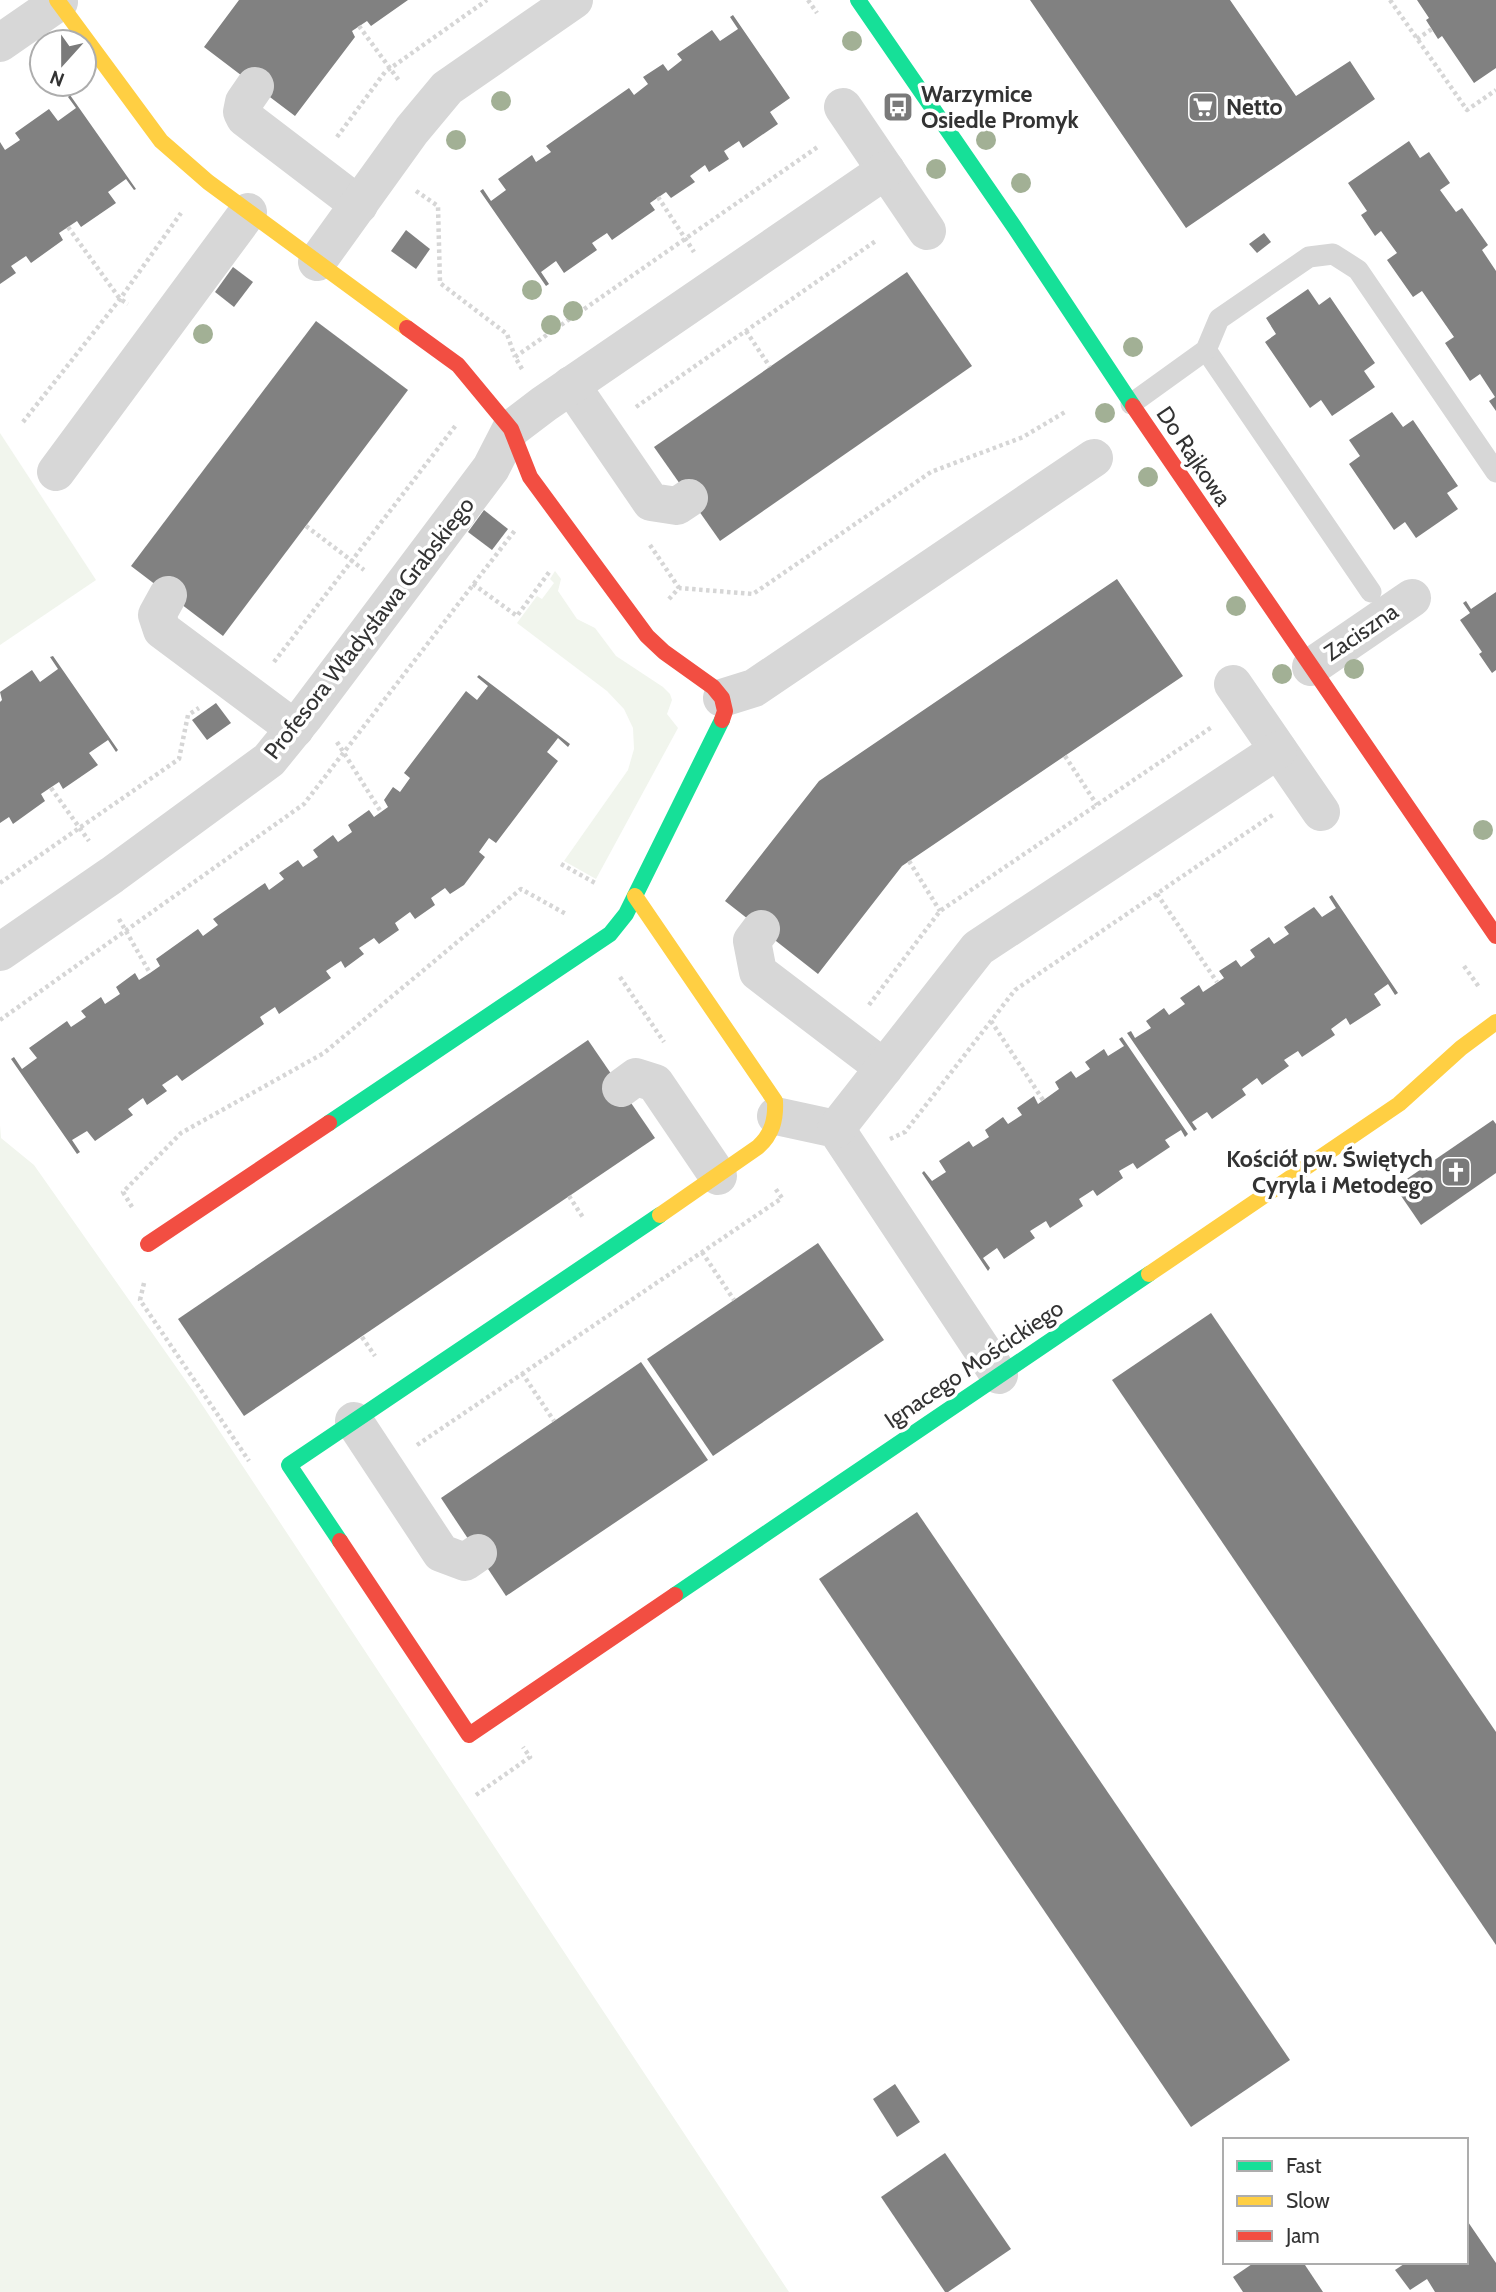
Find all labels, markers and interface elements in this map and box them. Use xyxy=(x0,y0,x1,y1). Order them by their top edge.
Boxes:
north arrow xyxy=(28,28,98,98)
text: N xyxy=(47,65,67,92)
place label: Warzymice Osiedle Promyk xyxy=(921,80,1080,134)
bus stop icon: Warzymice Osiedle Promyk xyxy=(881,90,915,124)
supermarket icon: Netto xyxy=(1186,90,1220,124)
place label: Netto xyxy=(1226,93,1283,121)
street label: Do Rajkowa xyxy=(1151,401,1237,511)
street label: Profesora Władysława Grabskiego xyxy=(258,491,480,765)
street label: Zaciszna xyxy=(1319,597,1403,667)
place label: Kościół pw. Świętych Cyryla i Metodego xyxy=(1226,1145,1433,1199)
church icon: Kościół pw. Świętych Cyryla i Metodego xyxy=(1439,1155,1473,1189)
street label: Ignacego Mościckiego xyxy=(879,1294,1069,1434)
legend xyxy=(1223,2138,1468,2264)
text: Fast xyxy=(1286,2153,1322,2178)
text: Slow xyxy=(1286,2188,1330,2213)
text: Jam xyxy=(1285,2223,1320,2248)

